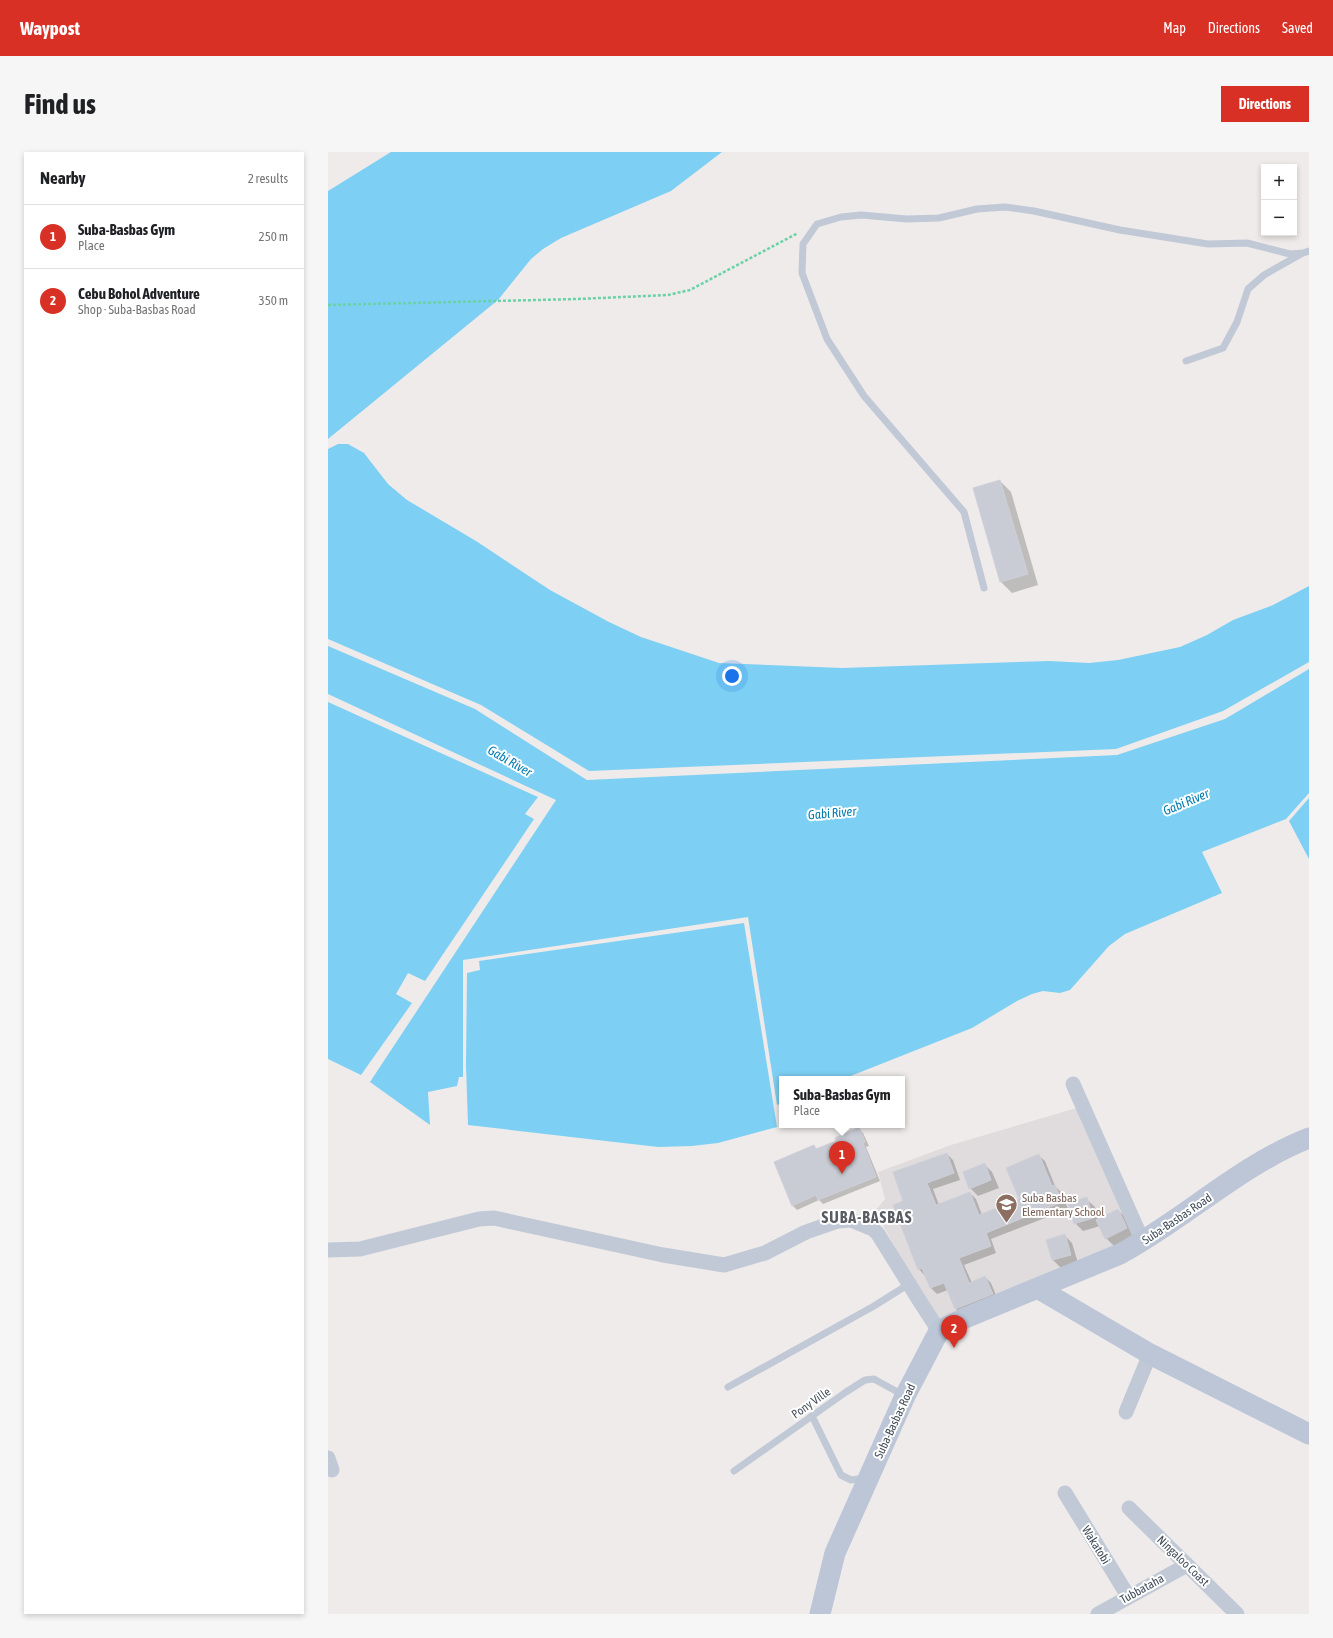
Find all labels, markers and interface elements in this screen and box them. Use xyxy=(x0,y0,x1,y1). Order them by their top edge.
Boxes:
text: Waypost xyxy=(20,17,80,39)
text: Map xyxy=(1163,20,1186,36)
text: Directions xyxy=(1208,20,1260,36)
text: Saved xyxy=(1282,20,1313,36)
button: Directions xyxy=(1221,86,1309,122)
text: Find us xyxy=(24,88,96,120)
map controls xyxy=(1261,164,1297,236)
button: + xyxy=(1261,164,1297,200)
text: Nearby xyxy=(40,168,86,188)
text: 2 results xyxy=(248,171,288,186)
button: − xyxy=(1261,200,1297,236)
text: Suba-Basbas Gym xyxy=(78,221,175,238)
text: 1 xyxy=(50,229,56,244)
text: 250 m xyxy=(259,229,288,244)
text: Place xyxy=(78,238,105,253)
text: Cebu Bohol Adventure xyxy=(78,285,200,302)
text: 2 xyxy=(50,293,56,308)
text: 350 m xyxy=(259,293,288,308)
text: Shop · Suba-Basbas Road xyxy=(78,302,196,317)
your location xyxy=(722,666,742,686)
water label: Gabi River xyxy=(485,742,536,780)
water label: Gabi River xyxy=(1161,785,1212,818)
water label: Gabi River xyxy=(807,803,858,823)
popup xyxy=(779,1076,905,1128)
text: Suba-Basbas Gym xyxy=(793,1086,891,1103)
text: Place xyxy=(793,1103,820,1118)
pin: 1 xyxy=(829,1141,855,1174)
place label: Suba Basbas Elementary School xyxy=(1022,1191,1105,1219)
street label: Suba-Basbas Road xyxy=(1140,1191,1214,1247)
school or university icon: Suba Basbas Elementary School xyxy=(994,1192,1020,1225)
district label: SUBA-BASBAS xyxy=(822,1208,912,1226)
pin: 2 xyxy=(941,1315,967,1348)
street label: Suba-Basbas Road xyxy=(872,1381,918,1461)
street label: Pony Ville xyxy=(789,1385,833,1421)
street label: Wakatobi xyxy=(1079,1523,1113,1567)
street label: Ningaloo Coast xyxy=(1154,1533,1212,1589)
street label: Tubbataha xyxy=(1118,1571,1166,1607)

